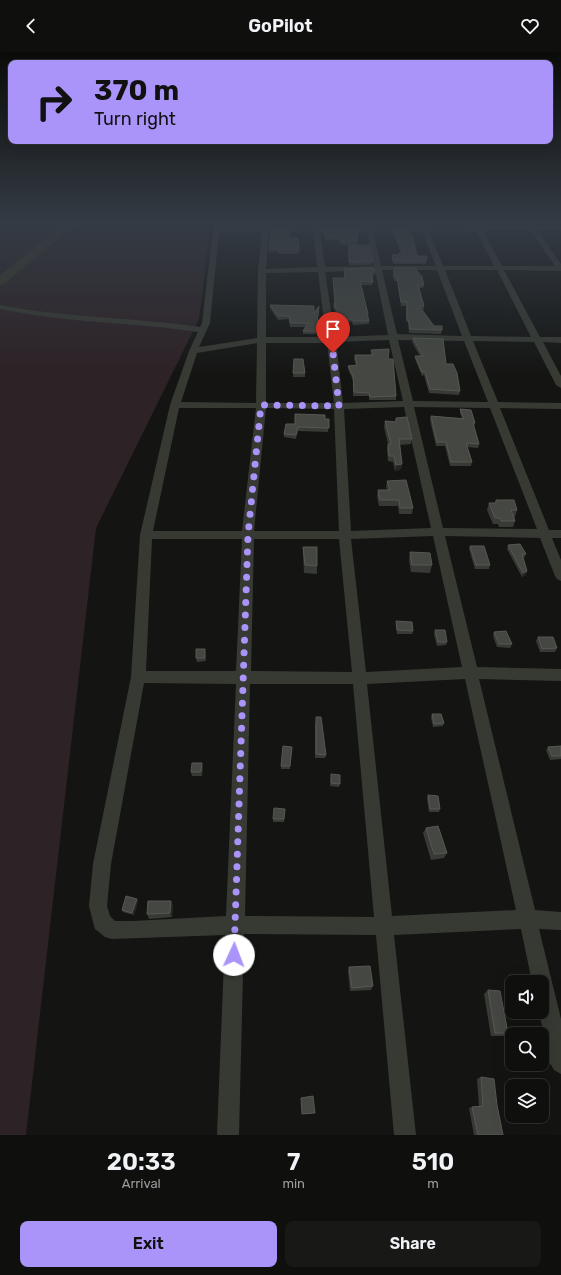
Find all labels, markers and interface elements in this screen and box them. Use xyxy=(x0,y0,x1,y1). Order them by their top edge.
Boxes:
icon: back xyxy=(20,15,42,37)
text: GoPilot xyxy=(248,15,313,37)
icon: heart xyxy=(519,15,541,37)
text: 370 m xyxy=(94,74,179,107)
icon: right xyxy=(28,76,80,128)
text: Turn right xyxy=(94,108,176,130)
pin xyxy=(316,312,350,353)
icon: arrive xyxy=(322,318,344,340)
position arrow xyxy=(213,934,255,976)
map controls xyxy=(505,975,549,1123)
button: sound xyxy=(505,975,549,1019)
button: search xyxy=(505,1027,549,1071)
button: layers xyxy=(505,1079,549,1123)
text: 20:33 xyxy=(107,1148,176,1176)
text: 7 xyxy=(287,1148,300,1176)
text: 510 xyxy=(412,1148,454,1176)
text: Arrival xyxy=(122,1176,161,1191)
text: min xyxy=(282,1176,305,1191)
text: m xyxy=(427,1176,439,1191)
button: Exit xyxy=(20,1221,277,1267)
button: Share xyxy=(285,1221,541,1267)

